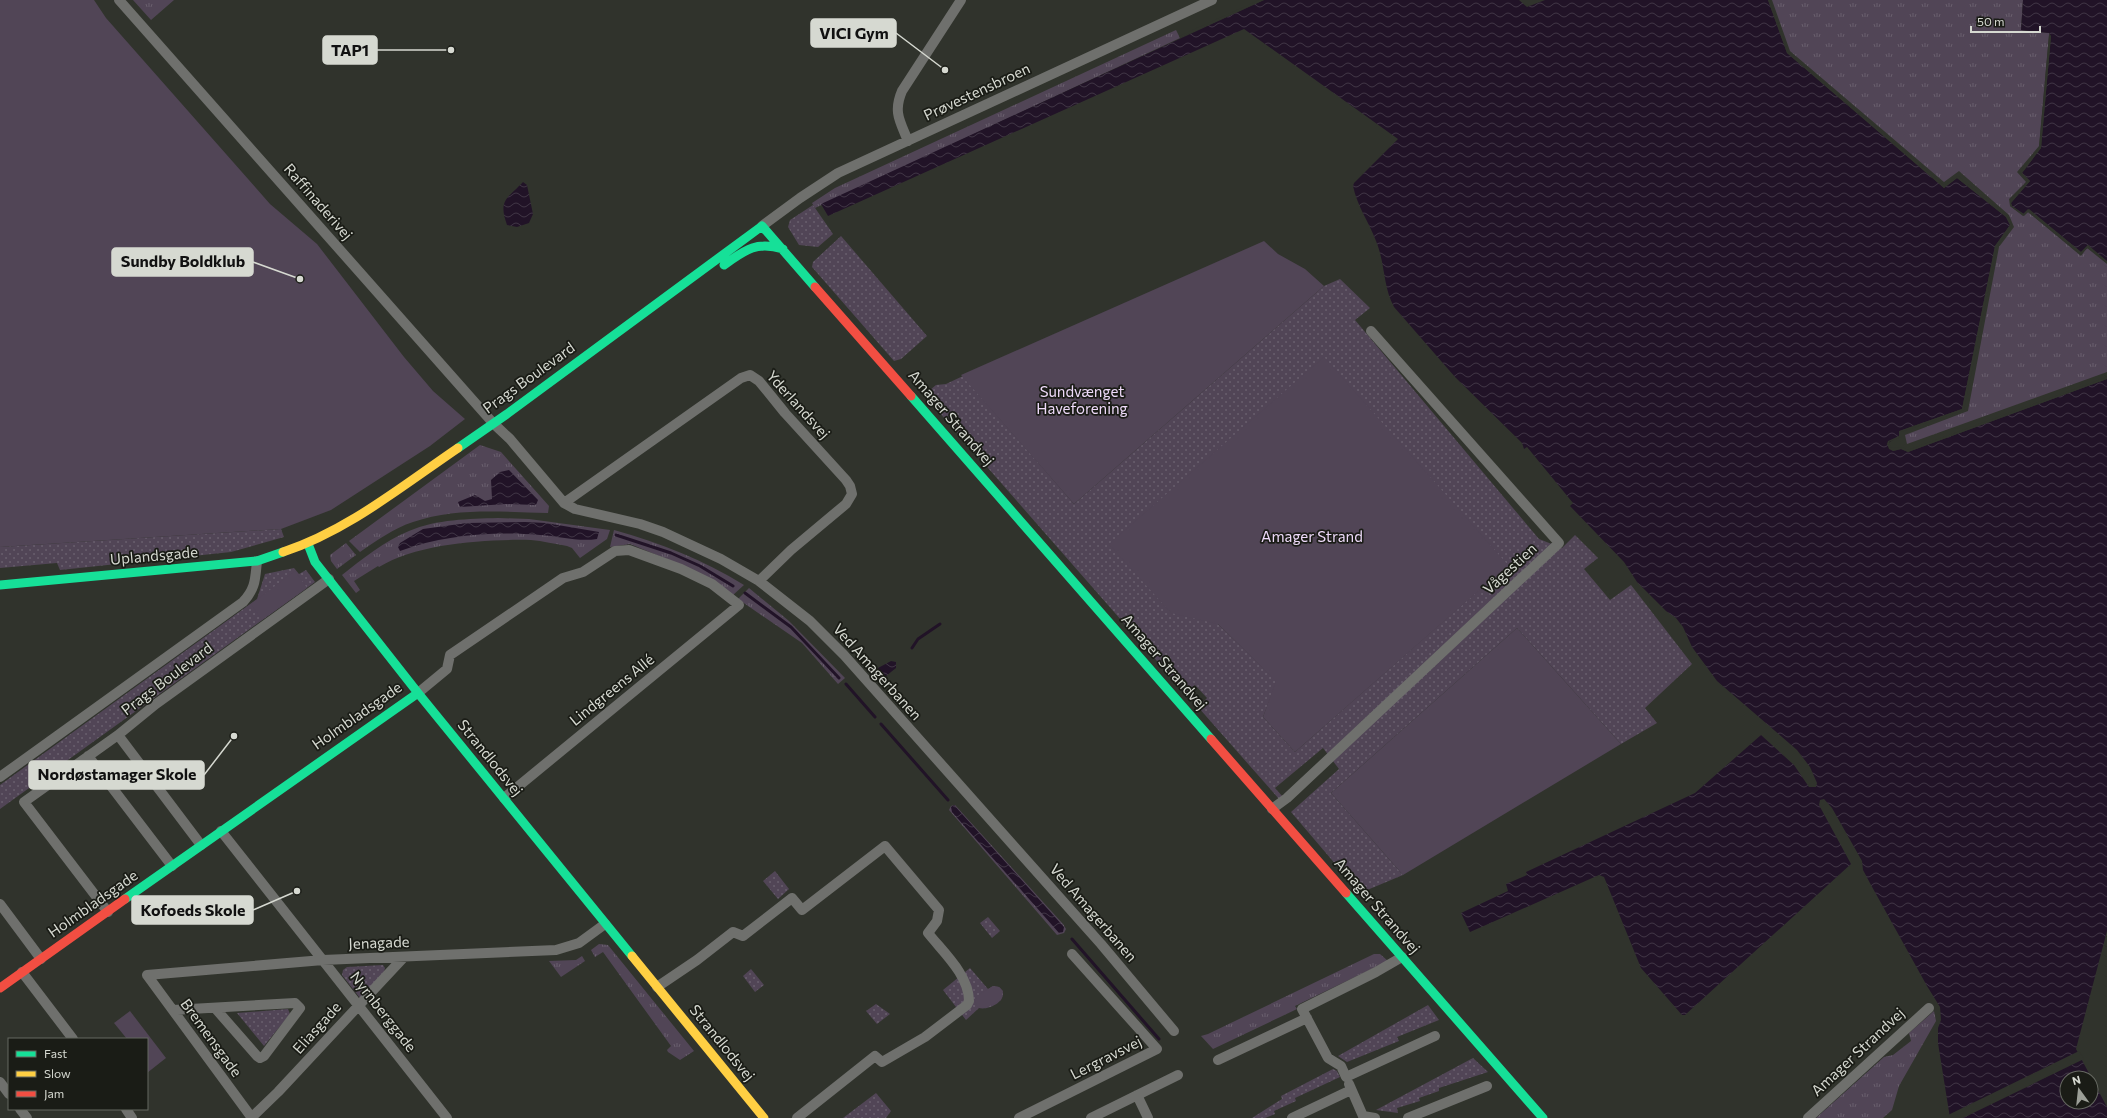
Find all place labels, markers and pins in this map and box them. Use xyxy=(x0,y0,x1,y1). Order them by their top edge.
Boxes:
callout: VICI Gym xyxy=(811,19,896,47)
callout: TAP1 xyxy=(323,36,377,64)
callout: Sundby Boldklub xyxy=(112,248,253,276)
callout: Nordøstamager Skole xyxy=(29,761,204,789)
callout: Kofoeds Skole xyxy=(132,896,253,924)

